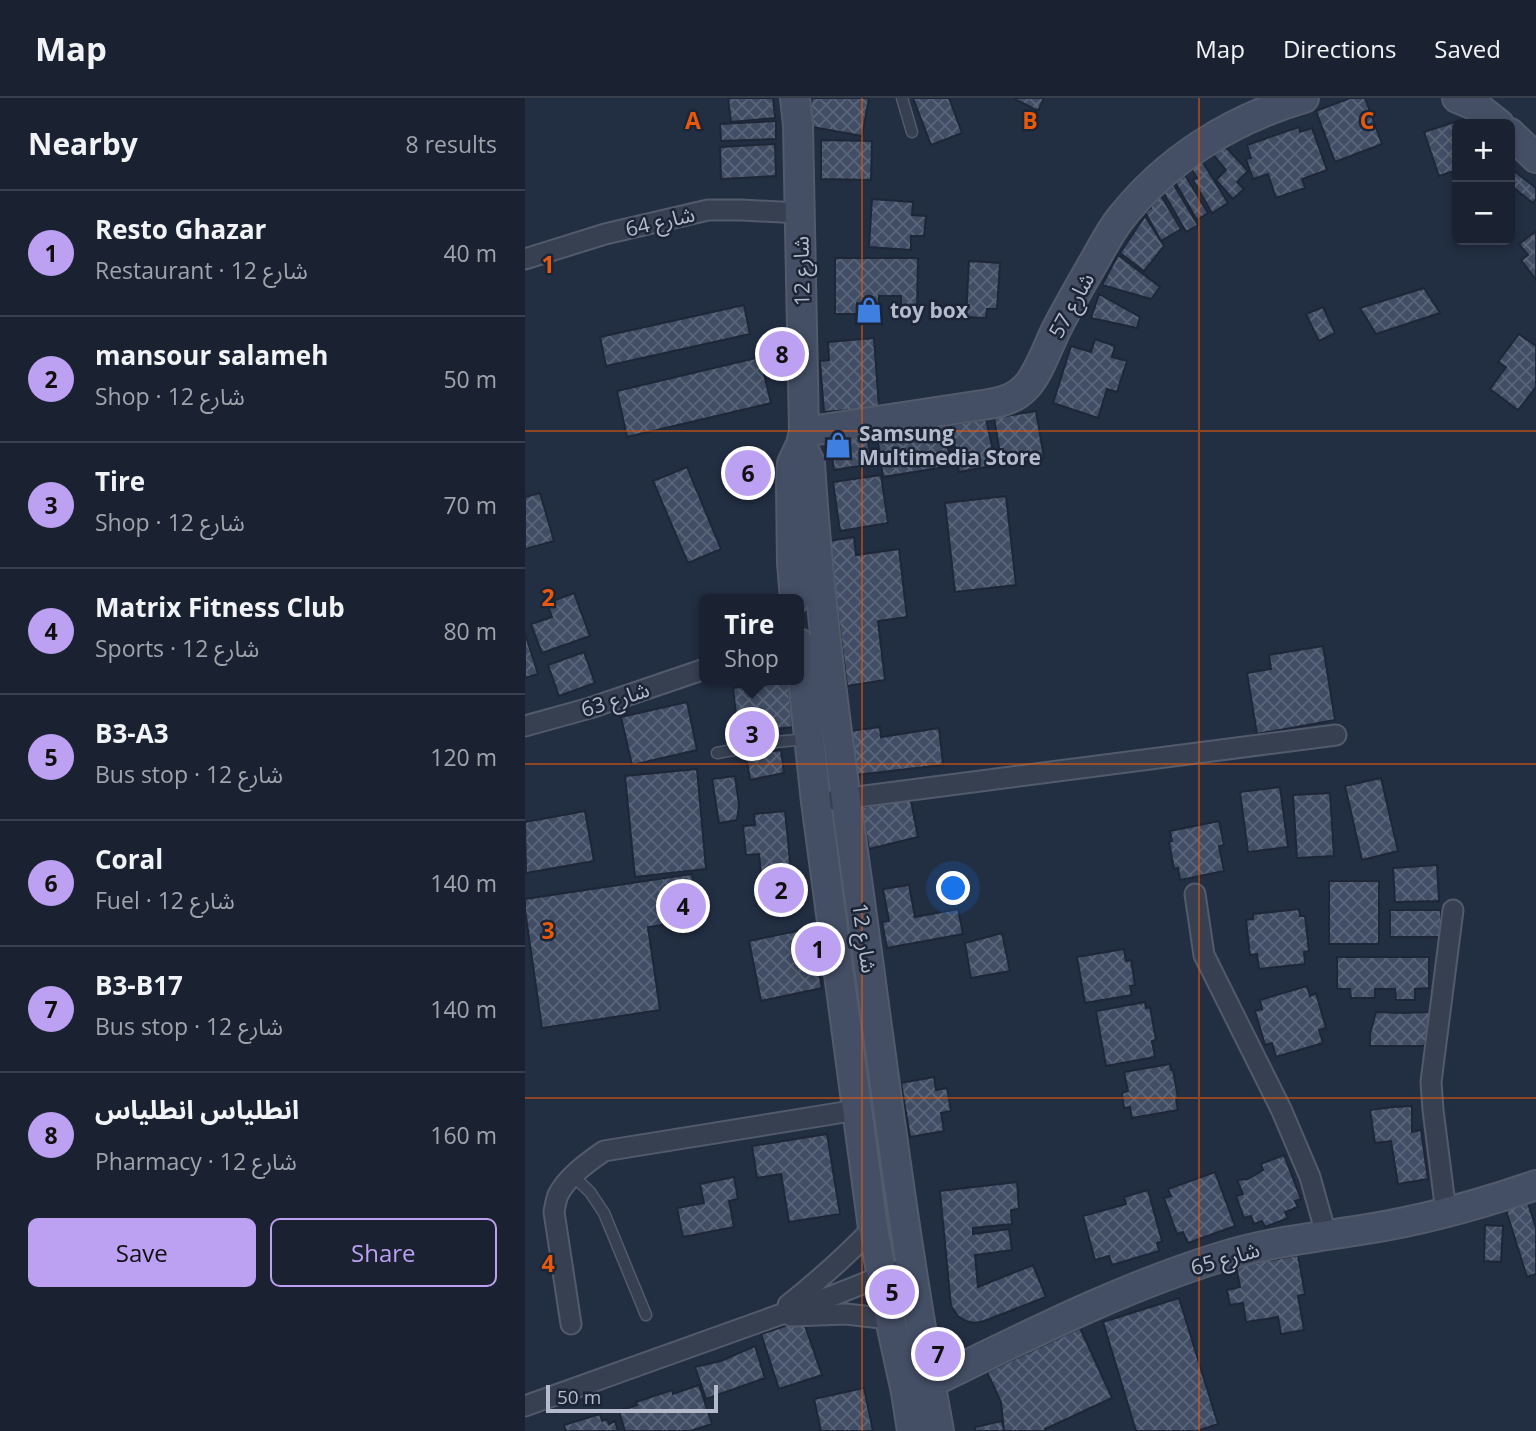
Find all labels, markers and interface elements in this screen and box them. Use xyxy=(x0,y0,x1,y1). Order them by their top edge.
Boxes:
text: Map xyxy=(35,26,107,71)
text: Map xyxy=(1195,32,1245,65)
text: Directions xyxy=(1283,32,1396,65)
text: Saved xyxy=(1434,32,1501,65)
text: A xyxy=(685,104,701,136)
text: B xyxy=(1022,104,1038,136)
text: C xyxy=(1360,104,1374,136)
map controls xyxy=(1452,119,1515,245)
button: + xyxy=(1452,119,1515,182)
text: Nearby xyxy=(28,123,138,164)
text: 8 results xyxy=(406,128,497,160)
button: − xyxy=(1452,182,1515,245)
street label: شارع 64 xyxy=(623,199,698,245)
text: Resto Ghazar xyxy=(95,211,266,247)
street label: شارع 12 xyxy=(786,236,818,306)
text: 1 xyxy=(44,237,58,269)
text: 40 m xyxy=(443,237,497,269)
text: 1 xyxy=(541,248,555,280)
text: Restaurant · شارع 12 xyxy=(95,254,308,286)
street label: شارع 57 xyxy=(1042,267,1102,344)
shop icon: toy box xyxy=(854,295,884,325)
place label: toy box xyxy=(890,296,969,324)
pin: 8 xyxy=(759,328,805,380)
text: mansour salameh xyxy=(95,337,328,373)
text: 2 xyxy=(44,363,58,395)
text: 50 m xyxy=(443,363,497,395)
text: Shop · شارع 12 xyxy=(95,380,245,412)
place label: Samsung Multimedia Store xyxy=(859,419,1041,471)
shop icon: Samsung Multimedia Store xyxy=(823,430,853,460)
pin: 6 xyxy=(725,447,771,499)
text: Tire xyxy=(95,463,145,499)
text: 3 xyxy=(44,489,58,521)
text: 70 m xyxy=(443,489,497,521)
text: Shop · شارع 12 xyxy=(95,506,245,538)
text: 2 xyxy=(541,581,555,613)
text: Matrix Fitness Club xyxy=(95,589,345,625)
popup xyxy=(699,594,804,685)
text: Tire xyxy=(724,606,774,642)
text: 4 xyxy=(44,615,58,647)
text: 80 m xyxy=(443,615,497,647)
text: Sports · شارع 12 xyxy=(95,632,259,664)
text: Shop xyxy=(724,642,779,674)
street label: شارع 63 xyxy=(577,675,653,725)
pin: 3 xyxy=(729,708,775,760)
text: B3-A3 xyxy=(95,715,169,751)
text: 5 xyxy=(44,741,58,773)
text: 120 m xyxy=(430,741,497,773)
text: Bus stop · شارع 12 xyxy=(95,758,283,790)
text: Coral xyxy=(95,841,163,877)
pin: 2 xyxy=(758,864,804,916)
text: 6 xyxy=(44,867,58,899)
text: 140 m xyxy=(430,867,497,899)
your location xyxy=(936,871,970,905)
pin: 4 xyxy=(660,880,706,932)
text: Fuel · شارع 12 xyxy=(95,884,235,916)
street label: شارع 12 xyxy=(844,901,884,975)
text: 3 xyxy=(541,914,555,946)
pin: 1 xyxy=(795,923,841,975)
text: B3-B17 xyxy=(95,967,183,1003)
text: 7 xyxy=(44,993,58,1025)
text: 140 m xyxy=(430,993,497,1025)
text: Bus stop · شارع 12 xyxy=(95,1010,283,1042)
text: انطلياس انطلياس xyxy=(95,1091,299,1127)
text: 8 xyxy=(44,1119,58,1151)
text: 160 m xyxy=(430,1119,497,1151)
text: Pharmacy · شارع 12 xyxy=(95,1145,297,1177)
button: Save xyxy=(28,1218,256,1287)
button: Share xyxy=(270,1218,497,1287)
street label: شارع 65 xyxy=(1187,1235,1263,1283)
text: 4 xyxy=(541,1247,555,1279)
pin: 5 xyxy=(869,1266,915,1318)
pin: 7 xyxy=(915,1328,961,1380)
scale bar xyxy=(546,1382,717,1414)
text: 50 m xyxy=(557,1384,601,1410)

